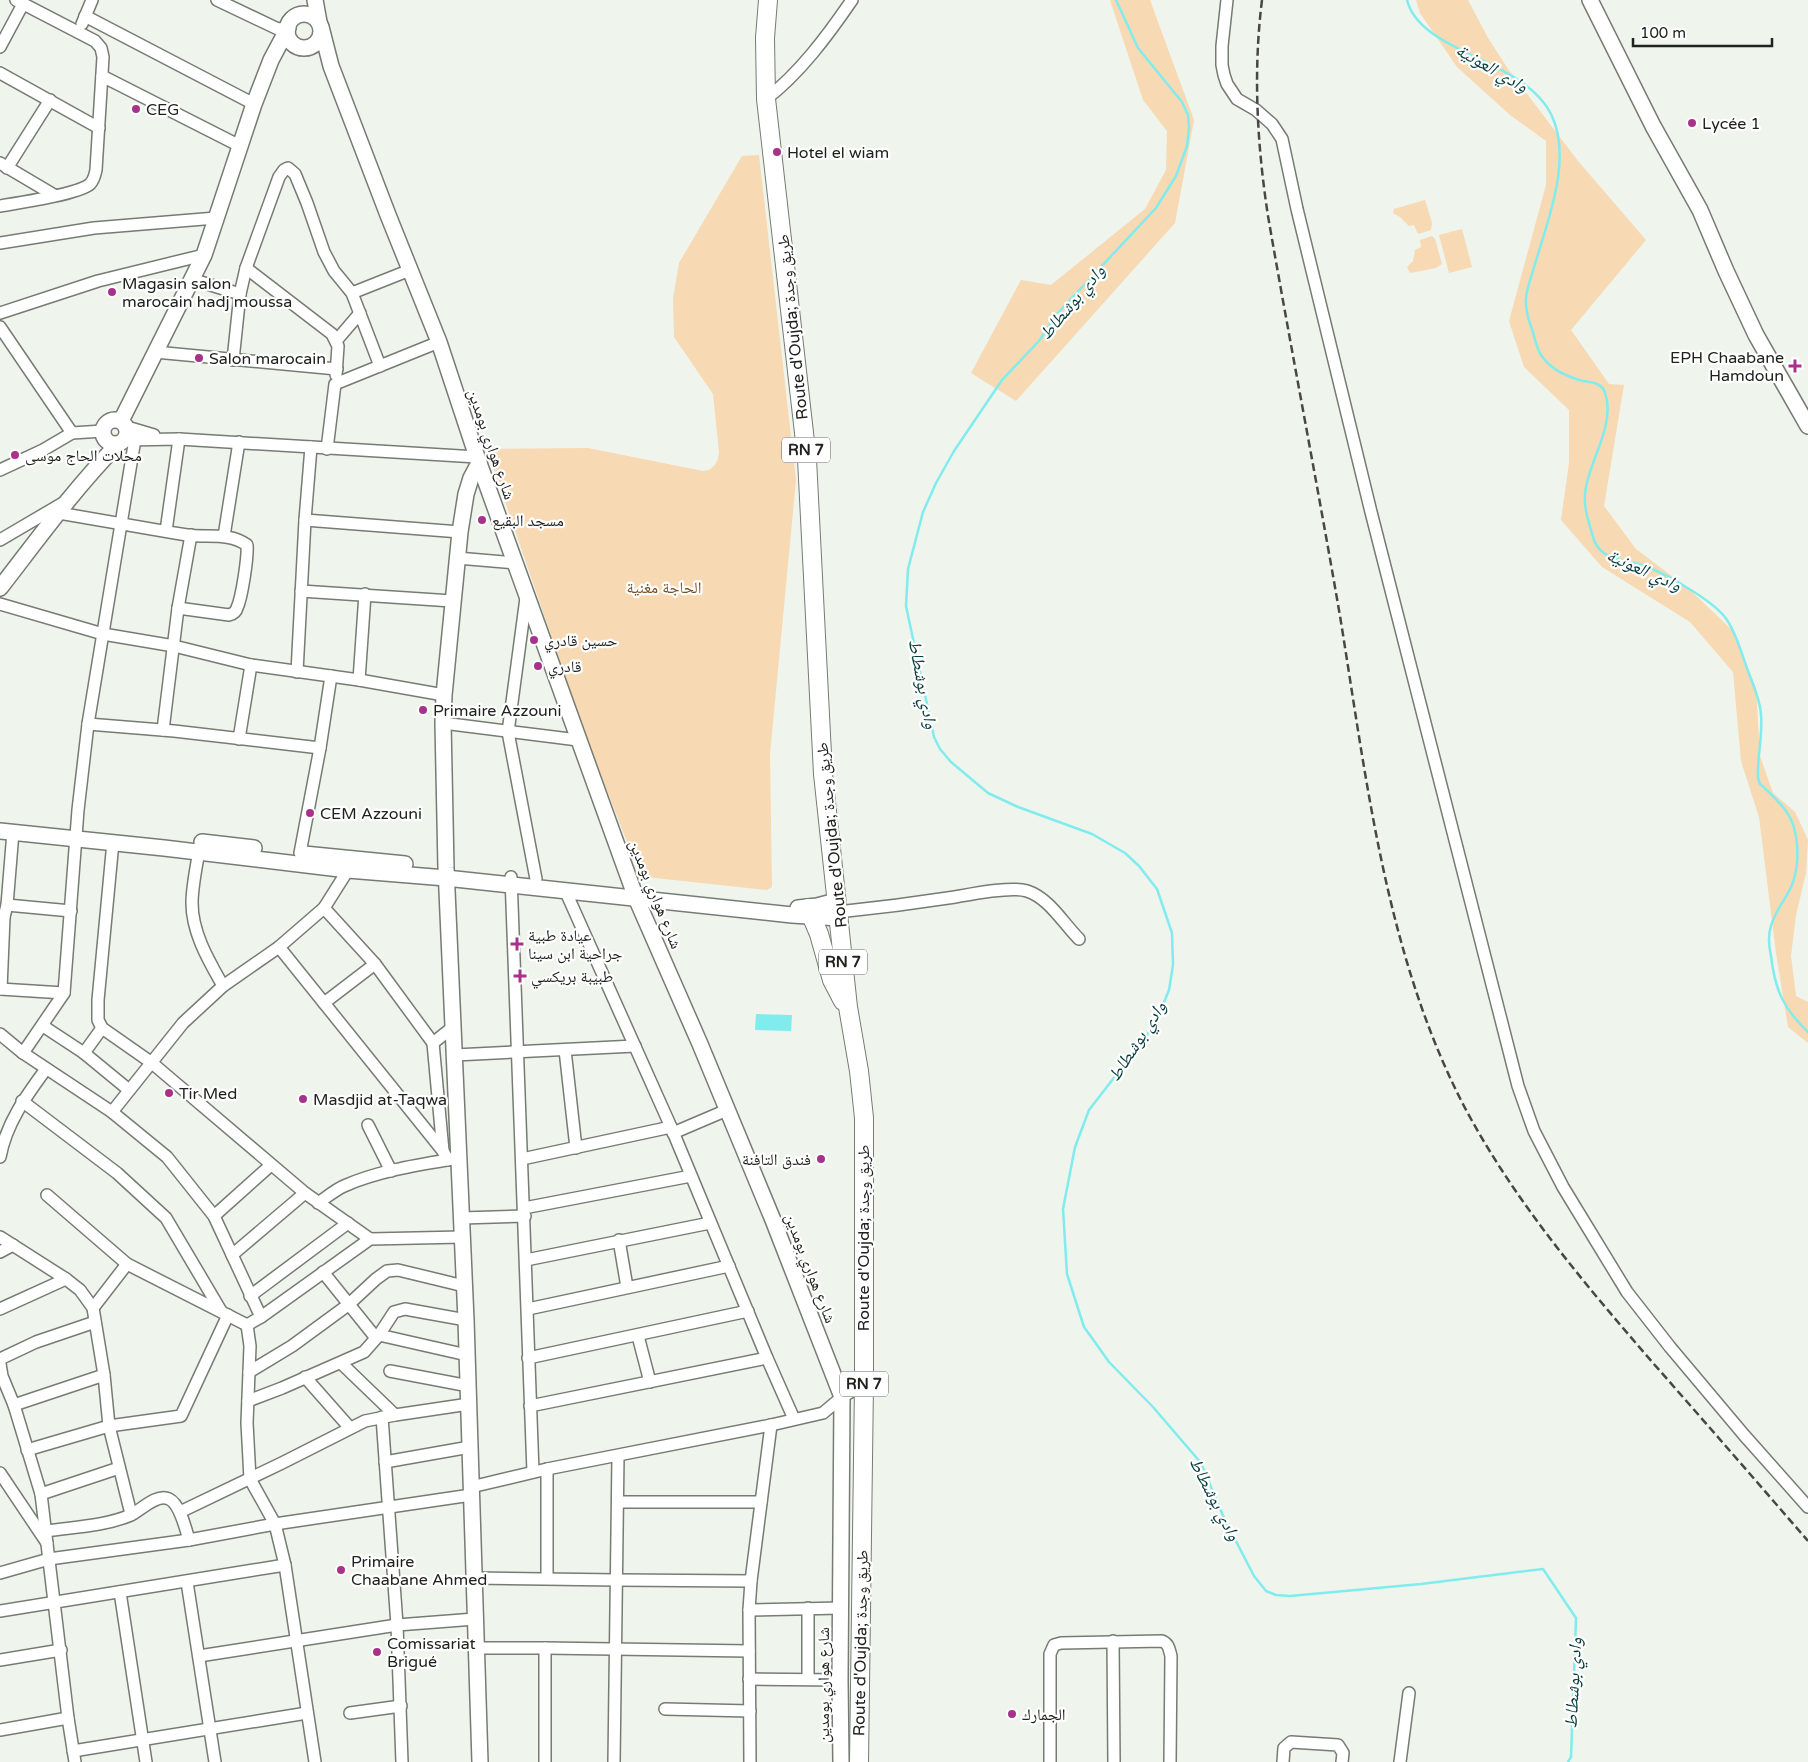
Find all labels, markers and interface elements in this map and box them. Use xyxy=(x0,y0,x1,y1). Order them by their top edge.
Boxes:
scale bar xyxy=(1633,15,1772,47)
text: 100 m xyxy=(1640,24,1686,42)
water label: وادي العونية xyxy=(1450,39,1532,101)
place label: CEG xyxy=(146,100,179,120)
marker: CEG xyxy=(130,103,142,115)
place label: Lycée 1 xyxy=(1702,114,1760,134)
marker: Lycée 1 xyxy=(1686,117,1698,129)
place label: Hotel el wiam xyxy=(787,143,889,163)
marker: Hotel el wiam xyxy=(771,146,783,158)
street label: Route d'Oujda; طريق وجدة xyxy=(773,233,813,421)
water label: وادي بوشطاط xyxy=(1034,260,1113,346)
place label: Magasin salon marocain hadj moussa xyxy=(122,274,292,312)
marker: Magasin salon marocain hadj moussa xyxy=(106,286,118,298)
place label: EPH Chaabane Hamdoun xyxy=(1670,348,1784,386)
place label: Salon marocain xyxy=(209,349,326,369)
marker: Salon marocain xyxy=(193,352,205,364)
marker: EPH Chaabane Hamdoun xyxy=(1788,359,1802,373)
street label: شارع هواري بومدين xyxy=(461,386,519,503)
road number: RN 7 xyxy=(782,438,830,462)
place label: محلات الحاج موسى xyxy=(25,446,142,466)
marker: محلات الحاج موسى xyxy=(9,449,21,461)
place label: مسجد البقيع xyxy=(492,511,564,531)
marker: مسجد البقيع xyxy=(476,514,488,526)
water label: وادي العونية xyxy=(1602,544,1685,600)
park label: الحاجة مغنية xyxy=(626,578,702,598)
place label: حسين قادري xyxy=(544,631,618,653)
marker: حسين قادري xyxy=(528,634,540,646)
water label: وادي بوشطاط xyxy=(900,637,943,732)
place label: قادري xyxy=(548,657,581,679)
marker: قادري xyxy=(532,660,544,672)
place label: Primaire Azzouni xyxy=(433,701,562,721)
marker: Primaire Azzouni xyxy=(417,704,429,716)
street label: Route d'Oujda; طريق وجدة xyxy=(812,741,852,929)
place label: CEM Azzouni xyxy=(320,804,422,824)
marker: CEM Azzouni xyxy=(304,807,316,819)
street label: شارع هواري بومدين xyxy=(622,837,686,953)
place label: عيادة طبية جراحية ابن سينا xyxy=(528,926,623,964)
marker: عيادة طبية جراحية ابن سينا xyxy=(510,937,524,951)
road number: RN 7 xyxy=(819,950,867,974)
place label: طبيبة بريكسي xyxy=(531,967,613,989)
marker: طبيبة بريكسي xyxy=(513,969,527,983)
water label: وادي بوشطاط xyxy=(1103,996,1174,1087)
place label: Tir Med xyxy=(179,1084,237,1104)
marker: Tir Med xyxy=(163,1087,175,1099)
place label: Masdjid at-Taqwa xyxy=(313,1090,447,1110)
marker: Masdjid at-Taqwa xyxy=(297,1093,309,1105)
street label: Route d'Oujda; طريق وجدة xyxy=(854,1145,874,1331)
place label: فندق التافنة xyxy=(742,1150,811,1170)
marker: فندق التافنة xyxy=(815,1153,827,1165)
street label: شارع هواري بومدين xyxy=(778,1211,840,1327)
road number: RN 7 xyxy=(840,1372,888,1396)
water label: وادي بوشطاط xyxy=(1181,1454,1246,1547)
street label: Route d'Oujda; طريق وجدة xyxy=(849,1550,873,1736)
place label: Primaire Chaabane Ahmed xyxy=(351,1552,487,1590)
marker: Primaire Chaabane Ahmed xyxy=(335,1564,347,1576)
street label: شارع هواري بومدين xyxy=(814,1627,836,1743)
place label: Comissariat Brigué xyxy=(387,1634,476,1672)
water label: وادي بوشطاط xyxy=(1560,1636,1590,1729)
marker: Comissariat Brigué xyxy=(371,1646,383,1658)
place label: الجمارك xyxy=(1022,1705,1066,1725)
marker: الجمارك xyxy=(1006,1708,1018,1720)

